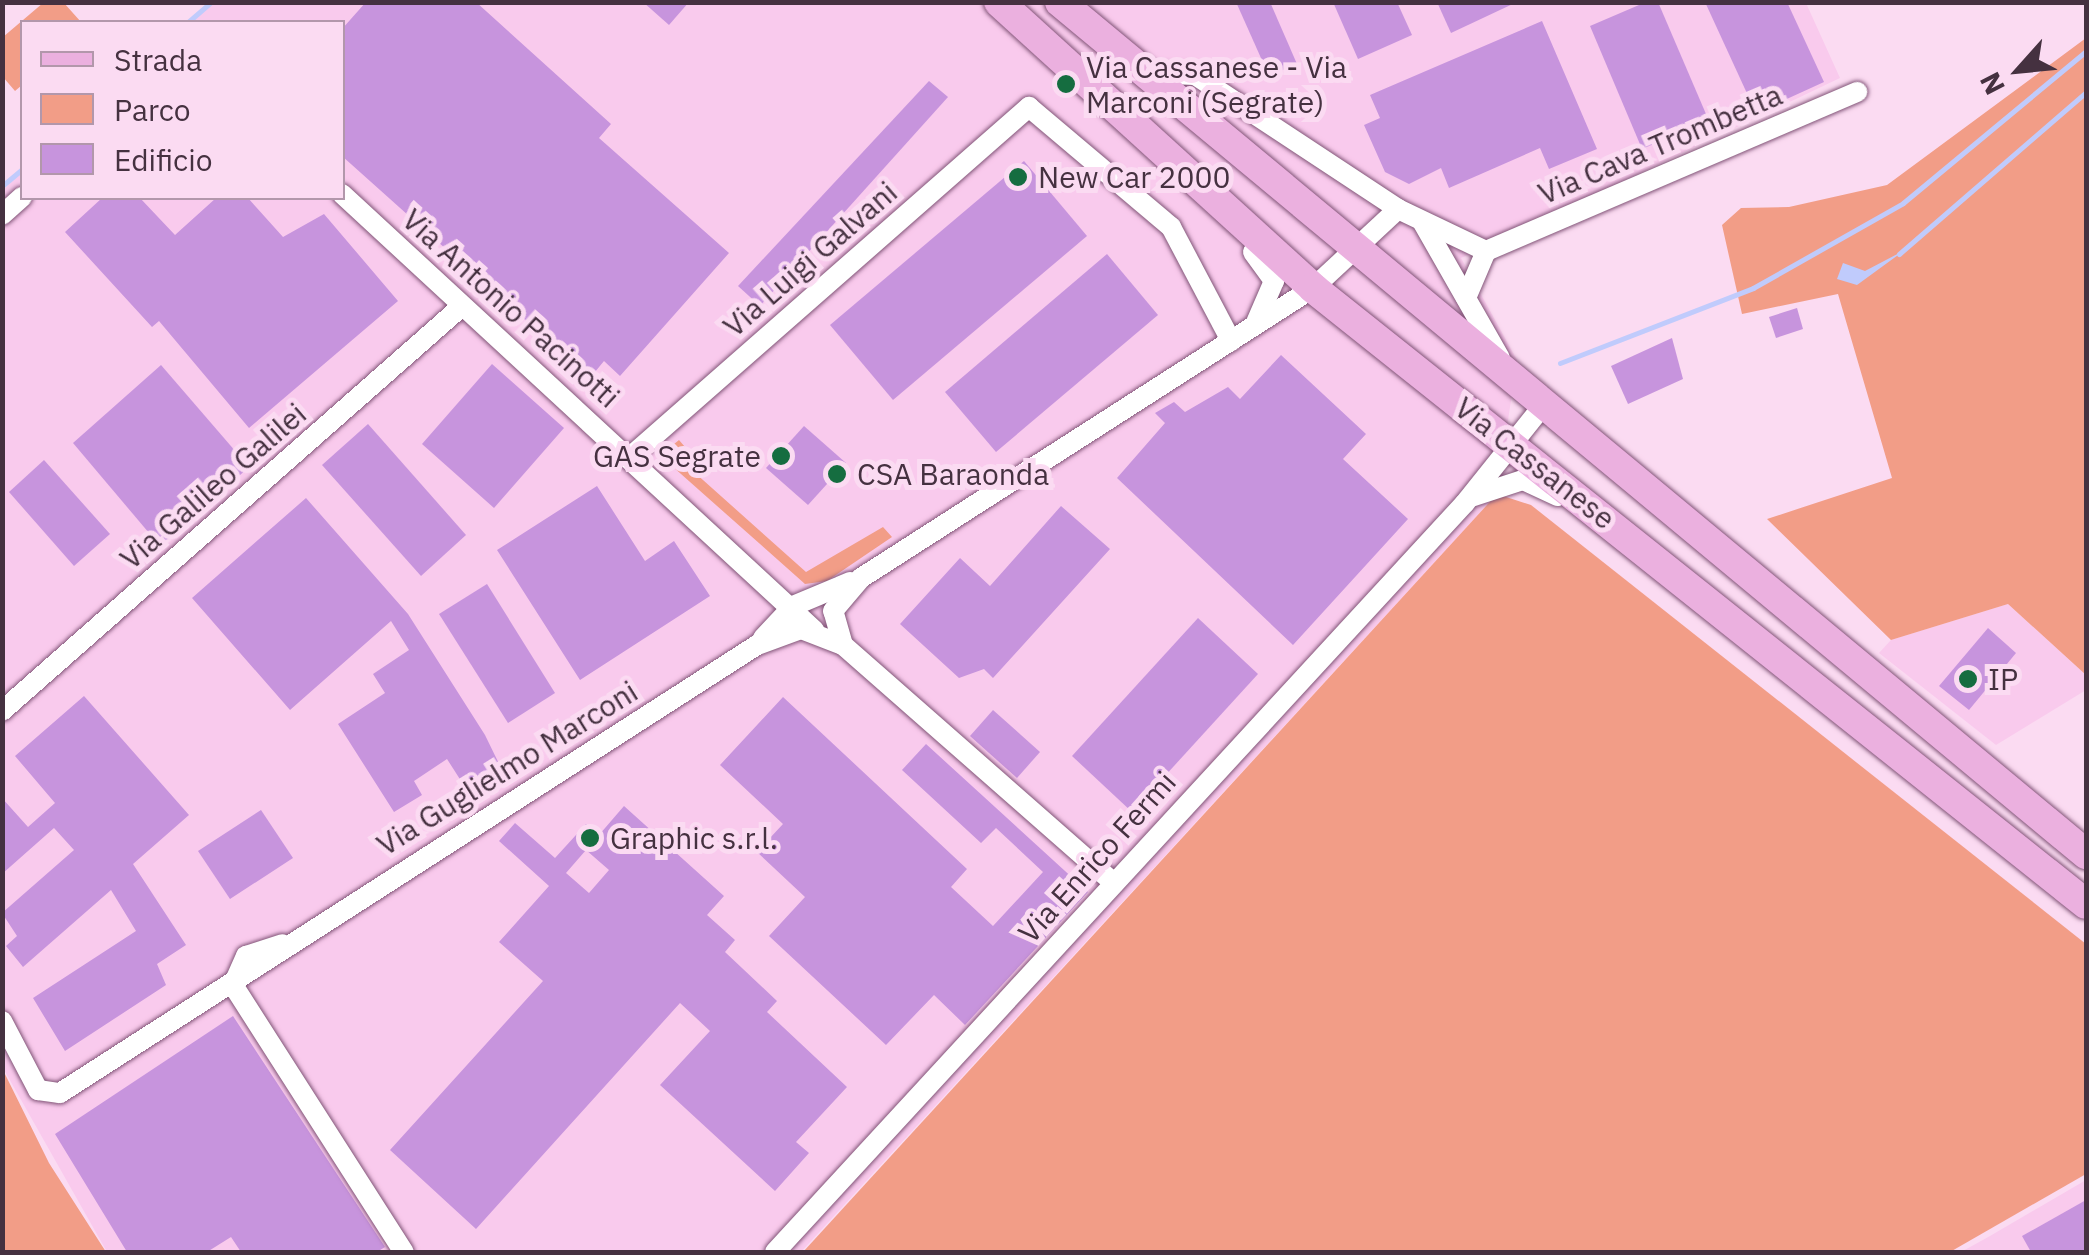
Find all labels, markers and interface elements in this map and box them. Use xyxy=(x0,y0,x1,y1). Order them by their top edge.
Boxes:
legend xyxy=(20,20,345,200)
north arrow xyxy=(1969,20,2069,120)
text: Strada xyxy=(114,40,202,79)
place label: Via Cassanese - Via Marconi (Segrate) xyxy=(1086,49,1347,120)
text: N xyxy=(1971,66,2013,101)
marker: Via Cassanese - Via Marconi (Segrate) xyxy=(1055,73,1077,95)
street label: Via Cava Trombetta xyxy=(1533,76,1787,212)
text: Parco xyxy=(114,90,190,129)
text: Edificio xyxy=(114,140,213,179)
place label: New Car 2000 xyxy=(1038,159,1230,195)
marker: New Car 2000 xyxy=(1007,166,1029,188)
street label: Via Luigi Galvani xyxy=(716,174,904,344)
street label: Via Antonio Pacinotti xyxy=(395,201,627,415)
street label: Via Cassanese xyxy=(1448,389,1622,537)
street label: Via Galileo Galilei xyxy=(113,395,313,577)
place label: GAS Segrate xyxy=(593,438,761,474)
marker: GAS Segrate xyxy=(770,445,792,467)
place label: CSA Baraonda xyxy=(857,456,1049,492)
marker: CSA Baraonda xyxy=(826,463,848,485)
place label: IP xyxy=(1988,661,2018,697)
marker: IP xyxy=(1957,668,1979,690)
street label: Via Guglielmo Marconi xyxy=(370,673,644,863)
street label: Via Enrico Fermi xyxy=(1011,764,1183,950)
place label: Graphic s.r.l. xyxy=(610,820,778,856)
marker: Graphic s.r.l. xyxy=(579,827,601,849)

